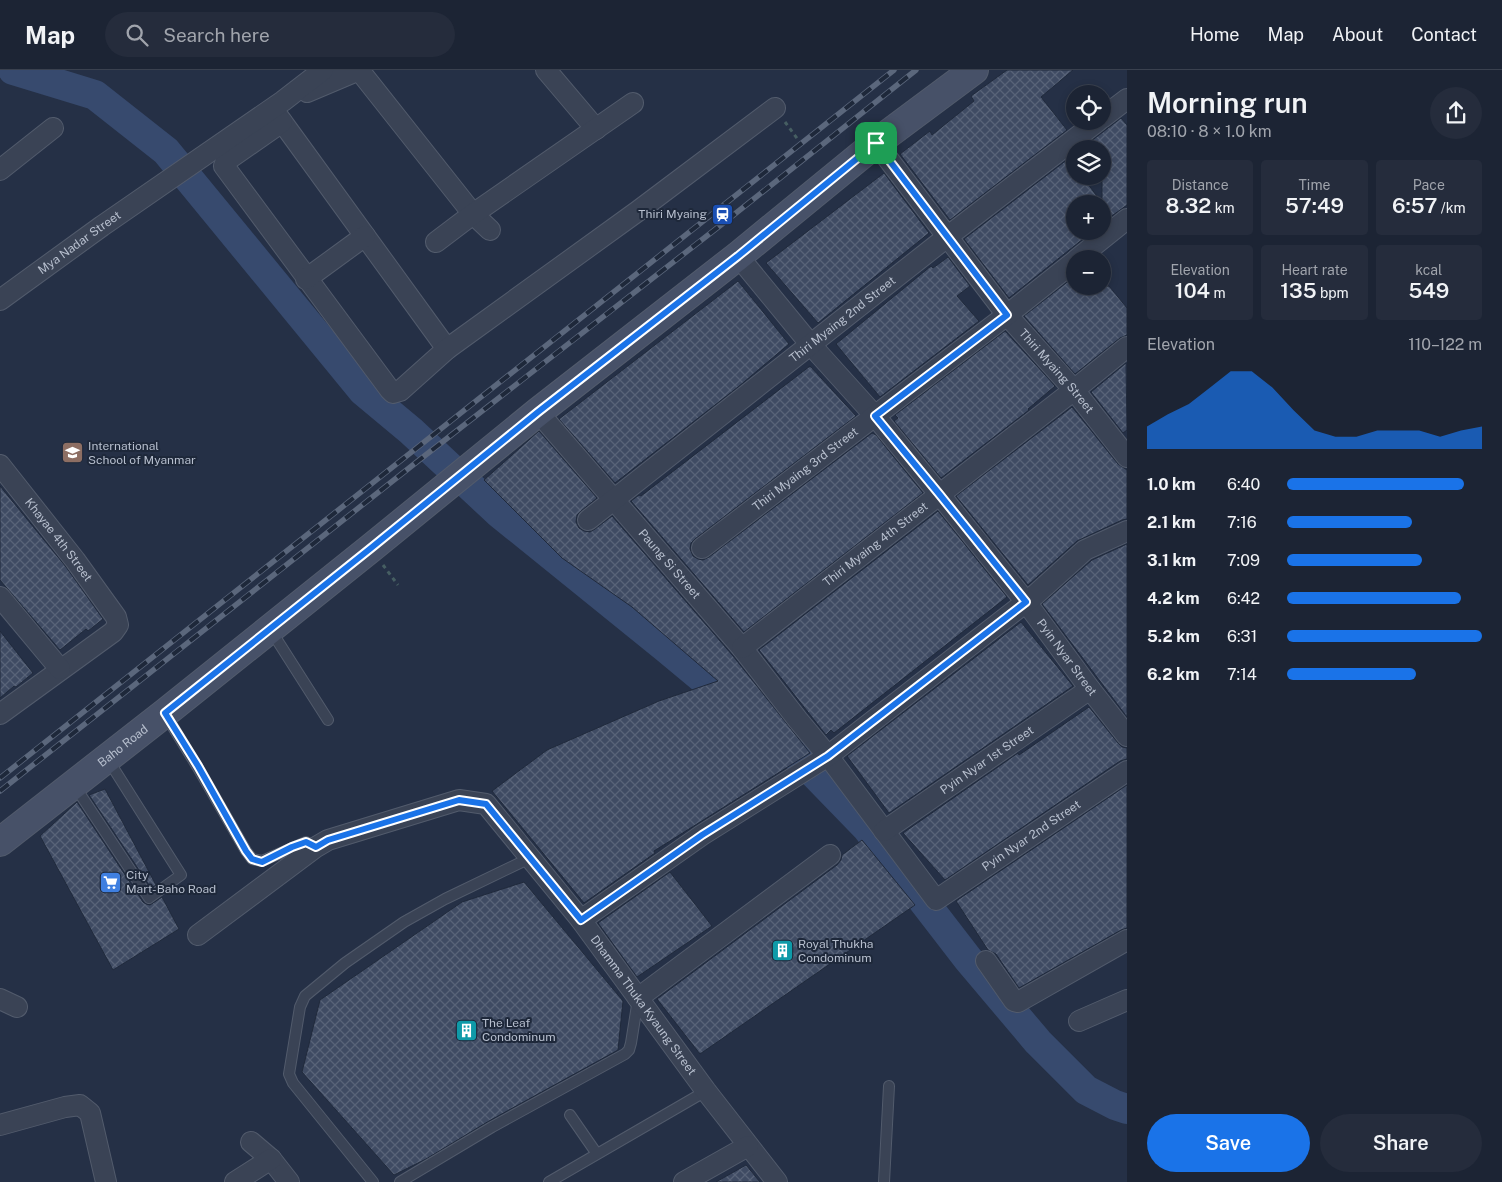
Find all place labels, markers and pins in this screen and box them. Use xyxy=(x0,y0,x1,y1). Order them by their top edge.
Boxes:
pin xyxy=(855,122,897,164)
station icon: Thiri Myaing xyxy=(711,202,735,226)
place label: Thiri Myaing xyxy=(638,207,707,221)
place label: International School of Myanmar xyxy=(88,439,196,467)
school or university icon: International School of Myanmar xyxy=(60,441,84,465)
place label: City Mart-Baho Road xyxy=(126,868,216,896)
supermarket icon: City Mart-Baho Road xyxy=(98,870,122,894)
place label: Royal Thukha Condominum xyxy=(798,937,873,965)
building icon: Royal Thukha Condominum xyxy=(770,939,794,963)
place label: The Leaf Condominum xyxy=(482,1016,556,1044)
building icon: The Leaf Condominum xyxy=(454,1018,478,1042)

